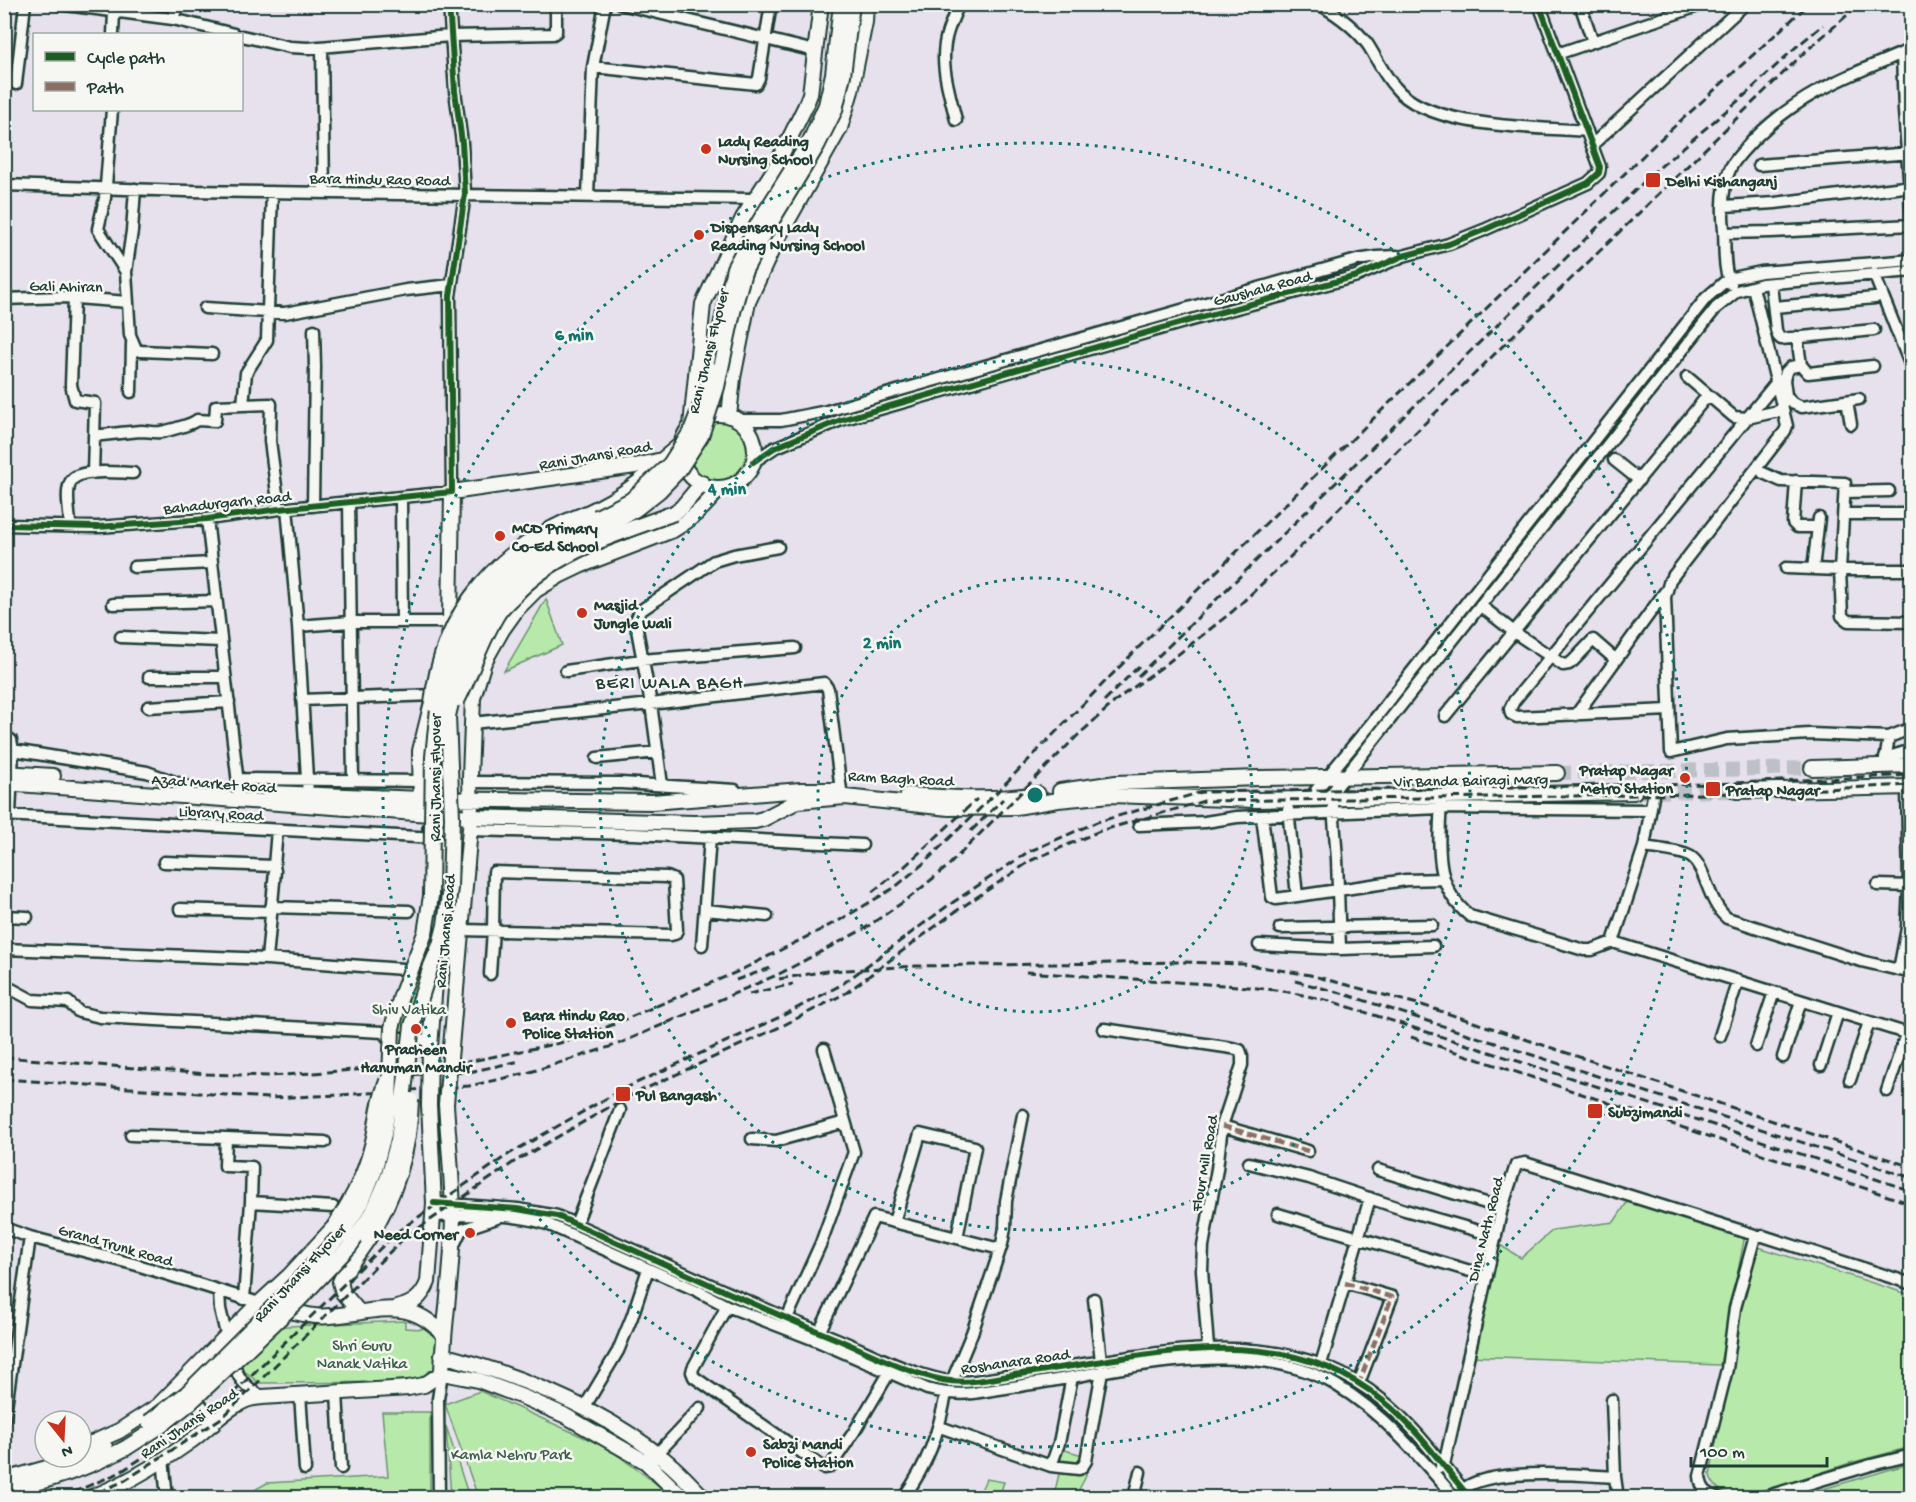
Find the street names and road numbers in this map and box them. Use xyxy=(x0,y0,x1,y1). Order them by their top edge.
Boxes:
street label: Bara Hindu Rao Road xyxy=(308,171,452,192)
street label: Gaushala Road xyxy=(1212,268,1316,313)
street label: Gali Ahiran xyxy=(29,278,103,299)
street label: Rani Jhansi Flyover xyxy=(686,286,735,416)
street label: Rani Jhansi Road xyxy=(538,438,655,477)
street label: Bahadurgarh Road xyxy=(162,488,294,521)
street label: Rani Jhansi Flyover xyxy=(428,713,447,842)
street label: Ram Bagh Road xyxy=(847,768,956,793)
street label: Azad Market Road xyxy=(151,772,278,799)
street label: Vir Banda Bairagi Marg xyxy=(1393,772,1549,793)
street label: Library Road xyxy=(178,804,265,827)
street label: Rani Jhansi Road xyxy=(433,872,462,989)
street label: Flour Mill Road xyxy=(1188,1112,1225,1214)
street label: Dina Nath Road xyxy=(1465,1174,1510,1285)
street label: Rani Jhansi Flyover xyxy=(251,1220,353,1328)
street label: Grand Trunk Road xyxy=(56,1222,176,1273)
street label: Roshanara Road xyxy=(960,1346,1073,1381)
street label: Rani Jhansi Road xyxy=(137,1384,244,1465)

